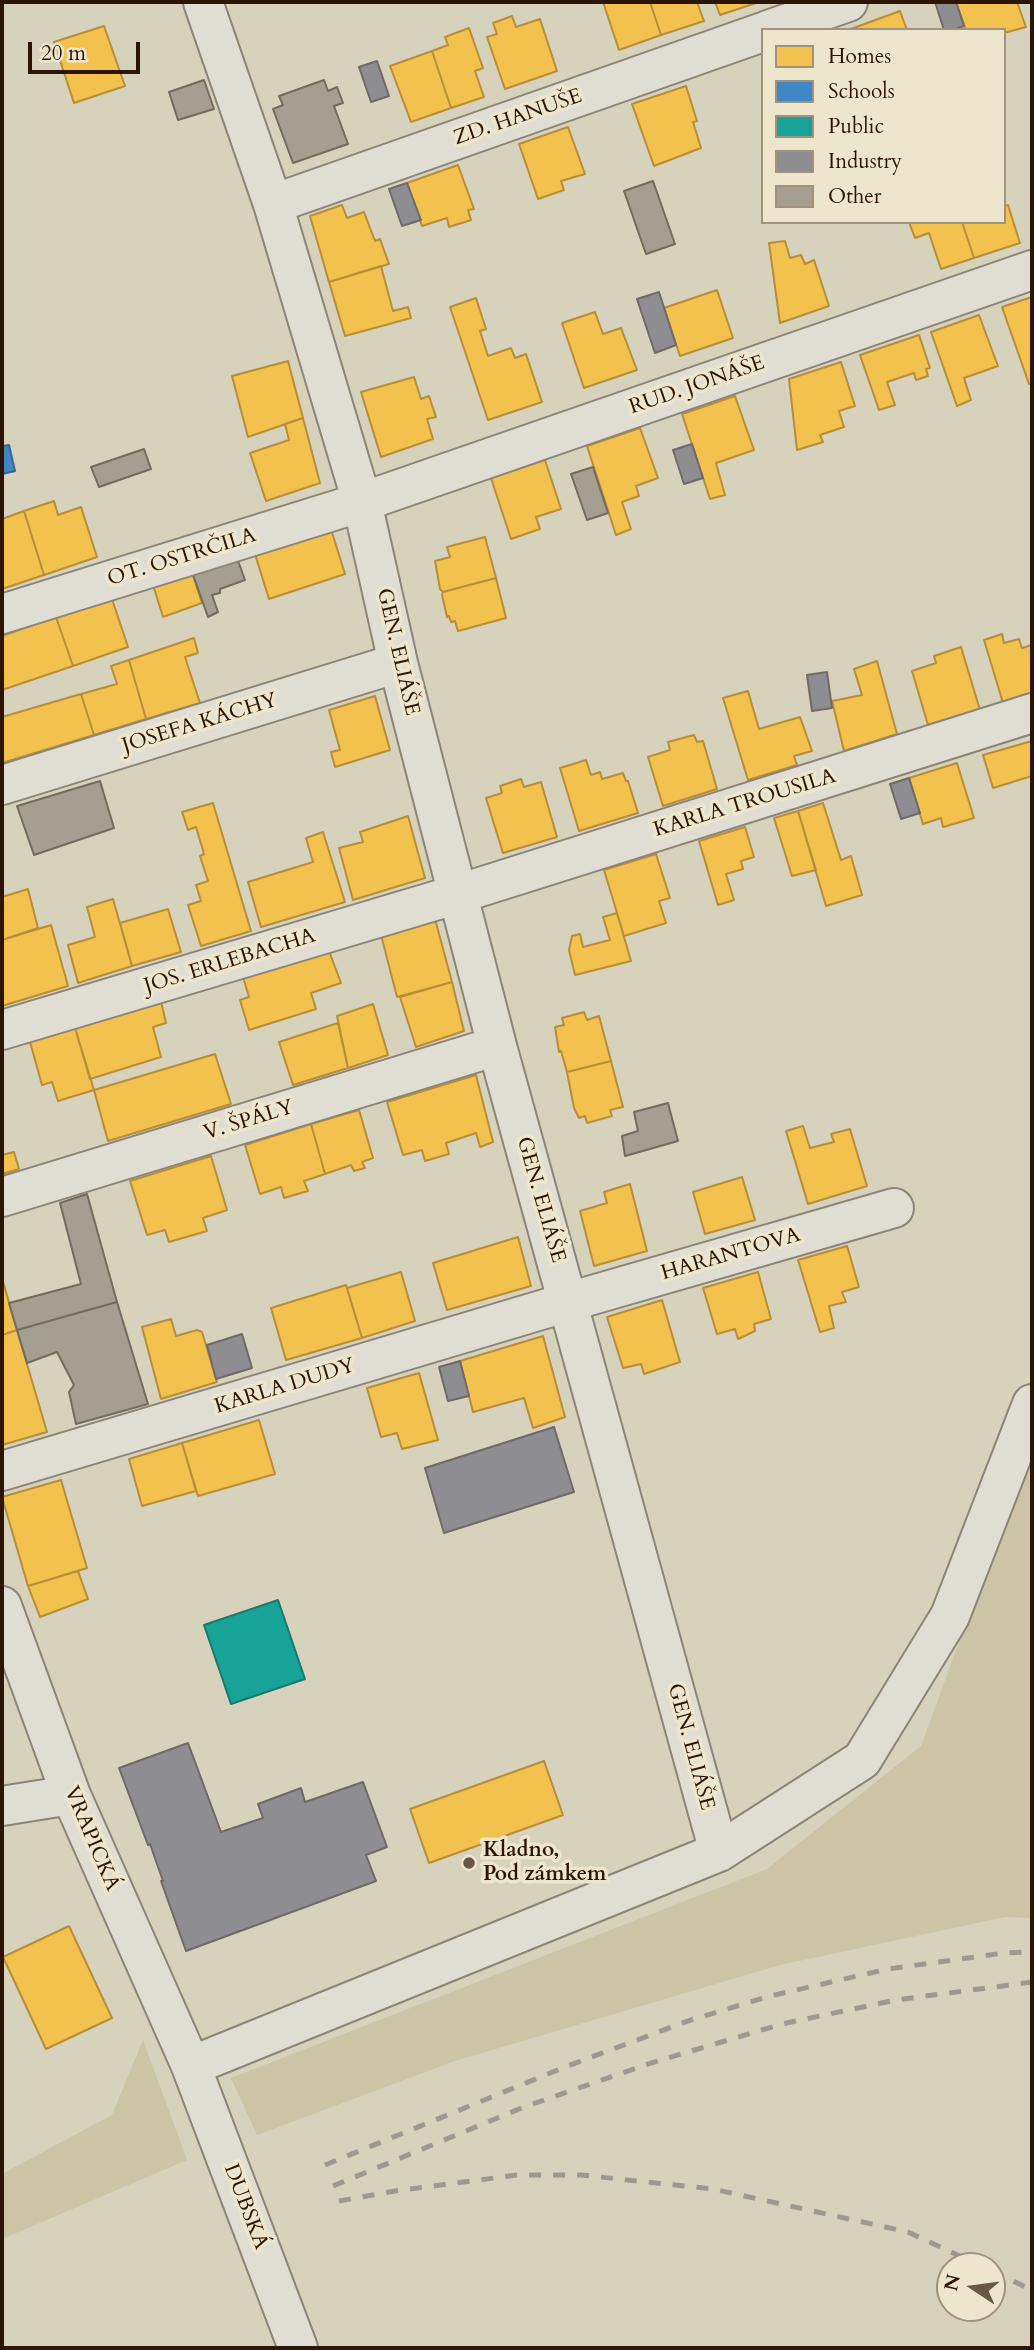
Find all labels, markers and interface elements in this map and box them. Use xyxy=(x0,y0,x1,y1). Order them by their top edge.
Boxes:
scale bar xyxy=(32,28,144,72)
legend xyxy=(761,28,1006,224)
text: 20 m xyxy=(41,39,86,68)
text: Homes xyxy=(828,42,891,71)
text: Schools xyxy=(828,77,895,106)
street label: ZD. HANUŠE xyxy=(451,84,585,152)
text: Public xyxy=(828,112,884,141)
text: Industry xyxy=(828,147,902,176)
text: Other xyxy=(828,182,882,211)
street label: RUD. JONÁŠE xyxy=(626,351,768,421)
street label: OT. OSTRČILA xyxy=(105,523,259,593)
street label: GEN. ELIÁŠE xyxy=(370,586,424,718)
street label: JOSEFA KÁCHY xyxy=(119,688,281,760)
street label: KARLA TROUSILA xyxy=(651,764,839,844)
street label: JOS. ERLEBACHA xyxy=(141,924,319,1000)
street label: V. ŠPÁLY xyxy=(201,1095,297,1147)
street label: GEN. ELIÁŠE xyxy=(510,1134,570,1266)
street label: HARANTOVA xyxy=(658,1223,804,1287)
street label: KARLA DUDY xyxy=(212,1354,358,1420)
street label: GEN. ELIÁŠE xyxy=(661,1681,719,1813)
street label: VRAPICKÁ xyxy=(58,1783,124,1895)
place label: Kladno, Pod zámkem xyxy=(483,1838,606,1888)
marker: Kladno, Pod zámkem xyxy=(461,1855,477,1871)
street label: DUBSKÁ xyxy=(217,2161,273,2253)
north arrow xyxy=(936,2252,1006,2322)
text: N xyxy=(938,2272,967,2294)

